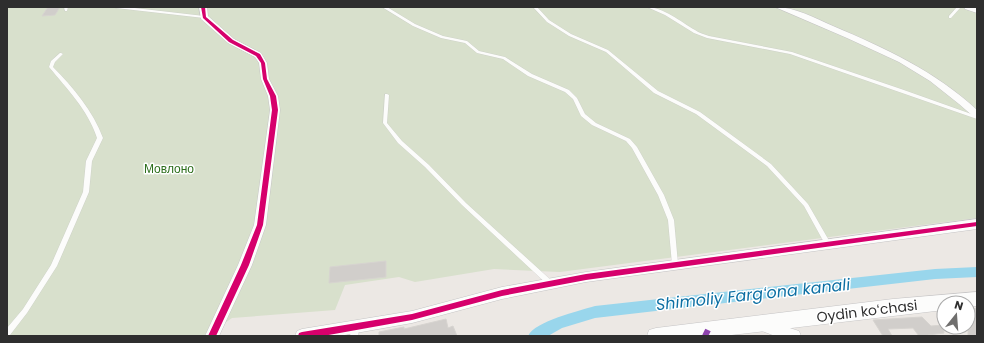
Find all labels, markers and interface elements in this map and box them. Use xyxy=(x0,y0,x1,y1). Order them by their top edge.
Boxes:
park label: Мовлоно xyxy=(144,160,194,177)
water label: Shimoliy Fargʻona kanali xyxy=(655,273,852,316)
street label: Oydin koʻchasi xyxy=(815,295,919,327)
north arrow xyxy=(936,295,976,335)
text: N xyxy=(953,297,965,314)

